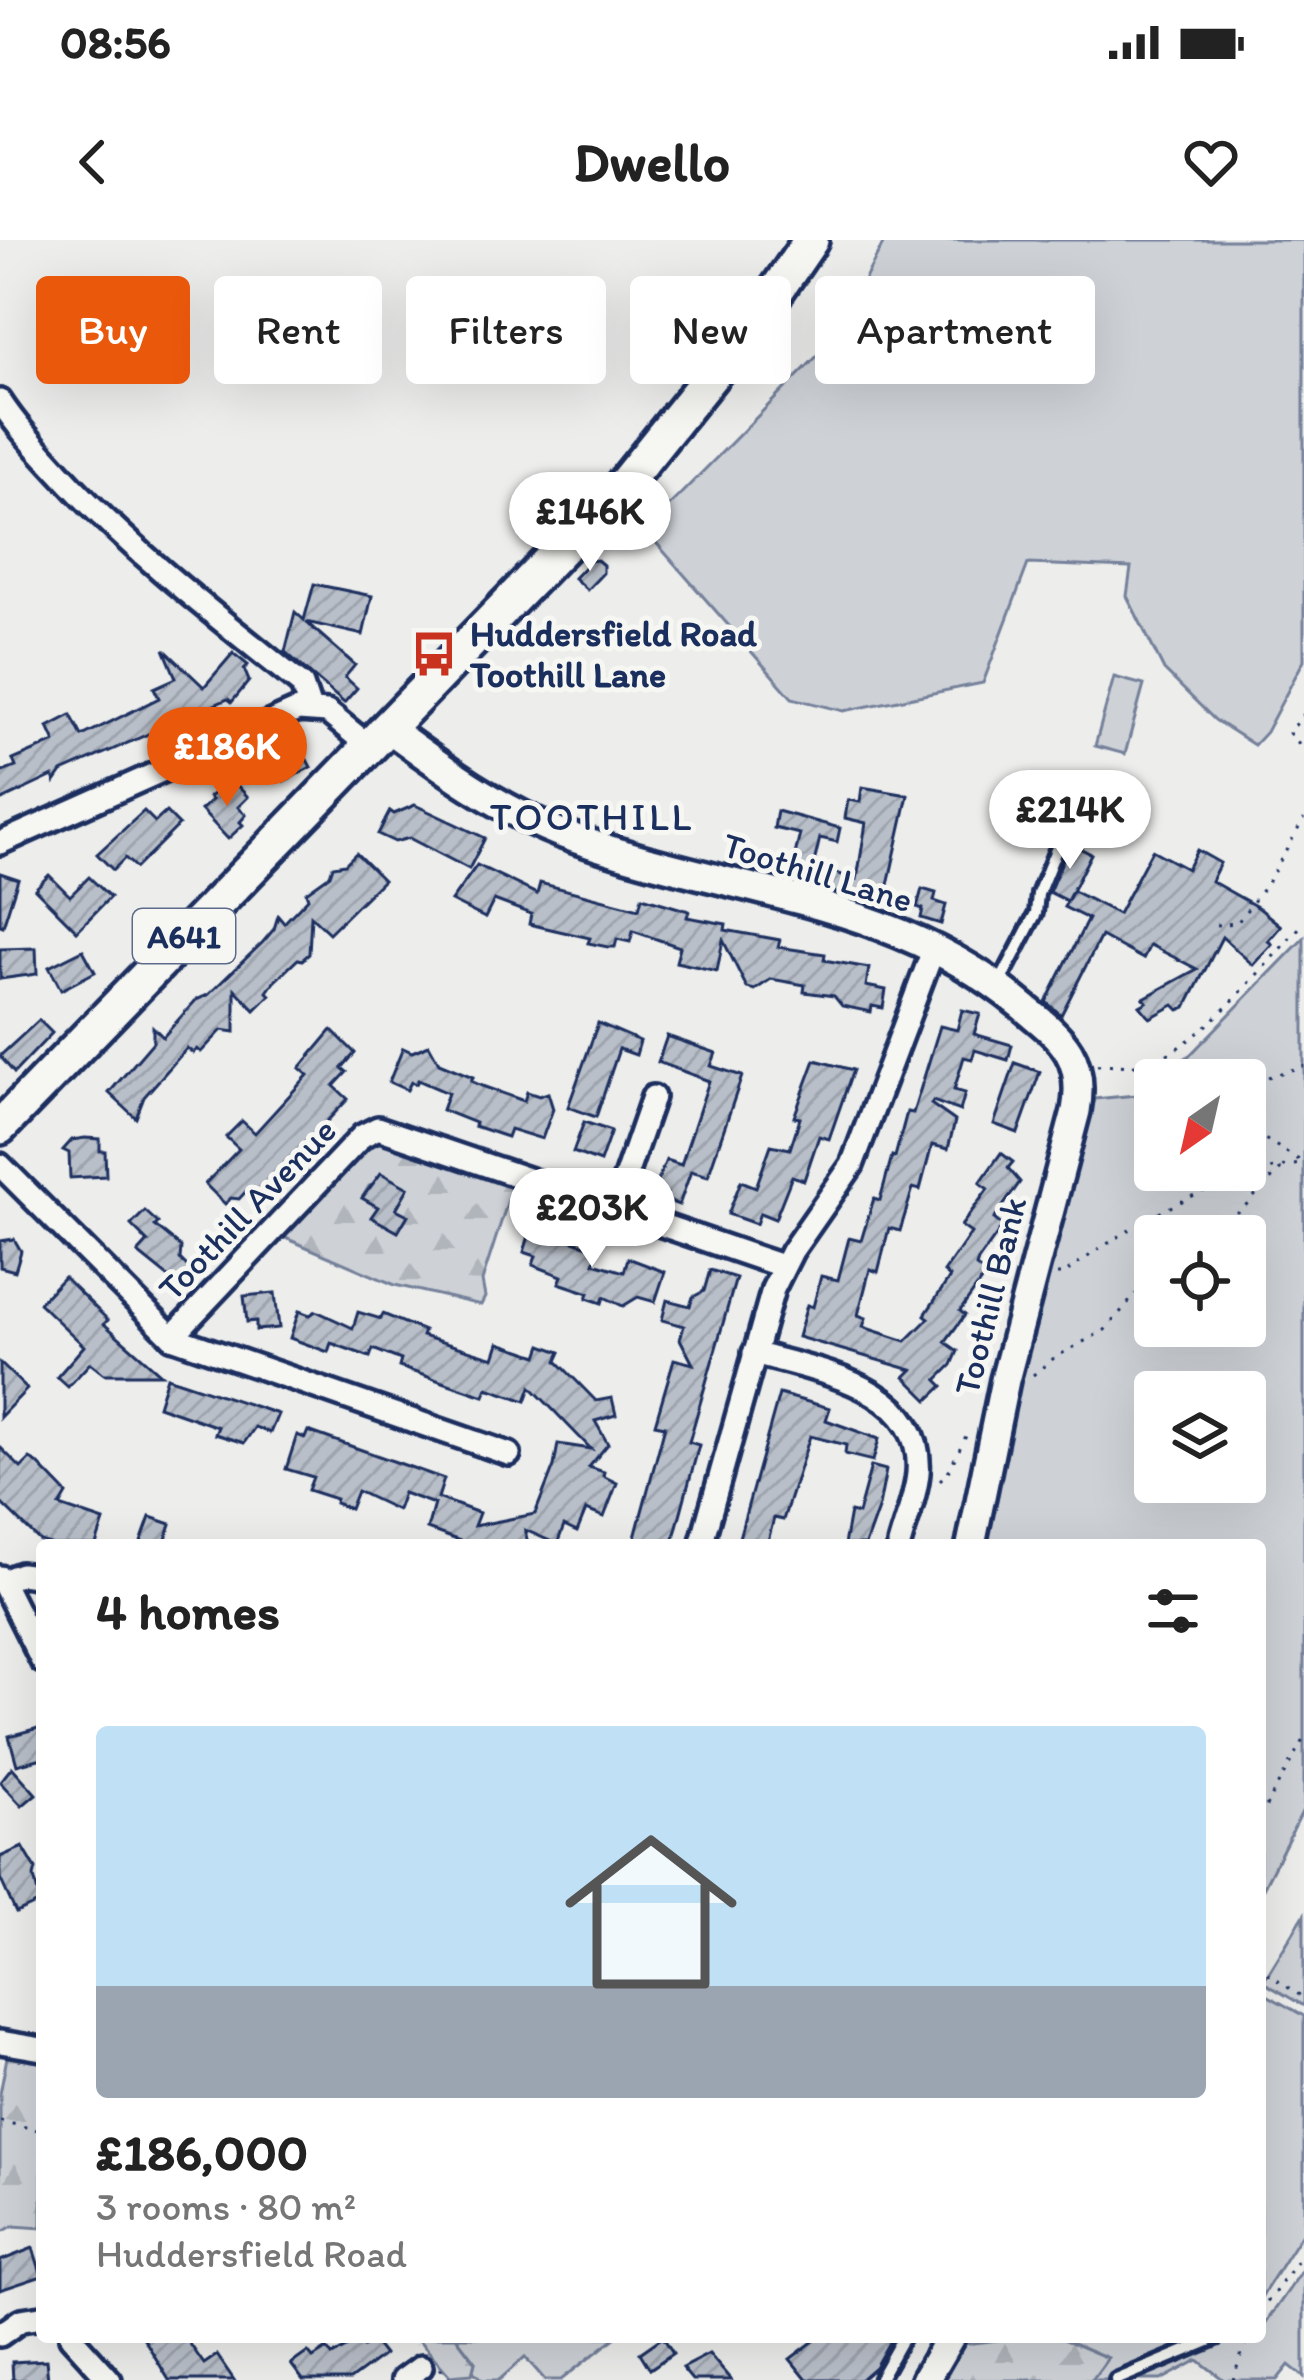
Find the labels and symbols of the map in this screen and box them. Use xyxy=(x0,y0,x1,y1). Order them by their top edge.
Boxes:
pin: £146K xyxy=(506,472,674,574)
place label: Huddersfield Road Toothill Lane xyxy=(469,612,757,696)
bus stop icon: Huddersfield Road Toothill Lane xyxy=(409,629,459,679)
pin: £186K xyxy=(143,707,311,809)
pin: £214K xyxy=(986,770,1154,872)
district label: TOOTHILL xyxy=(490,793,694,840)
street label: Toothill Lane xyxy=(718,823,918,921)
road number: A641 xyxy=(133,909,235,963)
north arrow xyxy=(1134,1059,1266,1191)
street label: Toothill Avenue xyxy=(149,1109,345,1309)
pin: £203K xyxy=(508,1168,676,1270)
street label: Toothill Bank xyxy=(945,1192,1035,1400)

